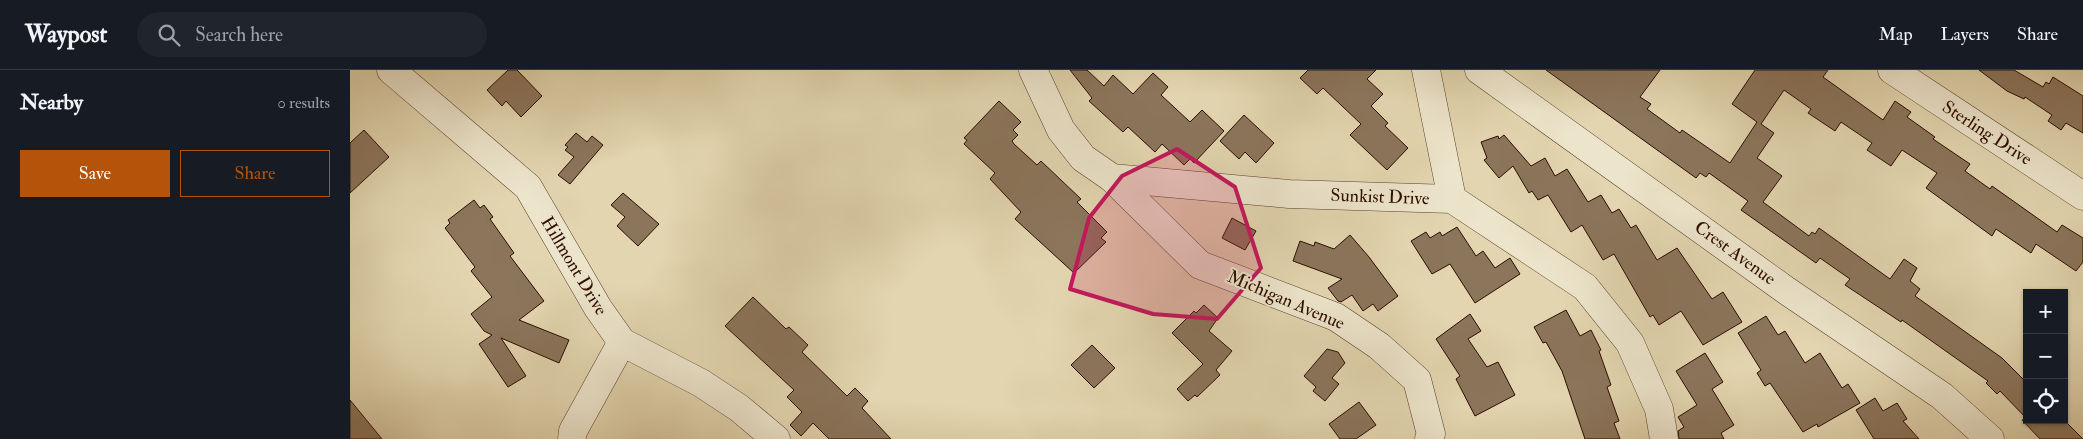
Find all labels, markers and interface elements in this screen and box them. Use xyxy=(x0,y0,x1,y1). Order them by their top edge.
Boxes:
search box xyxy=(137,12,487,57)
text: Waypost xyxy=(25,19,107,50)
icon: search xyxy=(155,21,183,49)
text: Search here xyxy=(195,23,283,47)
text: Map xyxy=(1879,23,1913,46)
text: Layers xyxy=(1941,23,1989,46)
text: Share xyxy=(2017,23,2058,46)
text: Nearby xyxy=(20,89,83,116)
text: 0 results xyxy=(277,93,330,113)
street label: Sterling Drive xyxy=(1938,95,2037,171)
button: Save xyxy=(20,150,170,197)
button: Share xyxy=(180,150,330,197)
street label: Sunkist Drive xyxy=(1330,184,1430,210)
street label: Hillmont Drive xyxy=(535,212,613,320)
street label: Crest Avenue xyxy=(1690,216,1781,291)
street label: Michigan Avenue xyxy=(1224,265,1348,335)
map controls xyxy=(2023,289,2068,424)
button: + xyxy=(2023,289,2068,334)
button: − xyxy=(2023,334,2068,379)
button: locate xyxy=(2023,379,2068,424)

